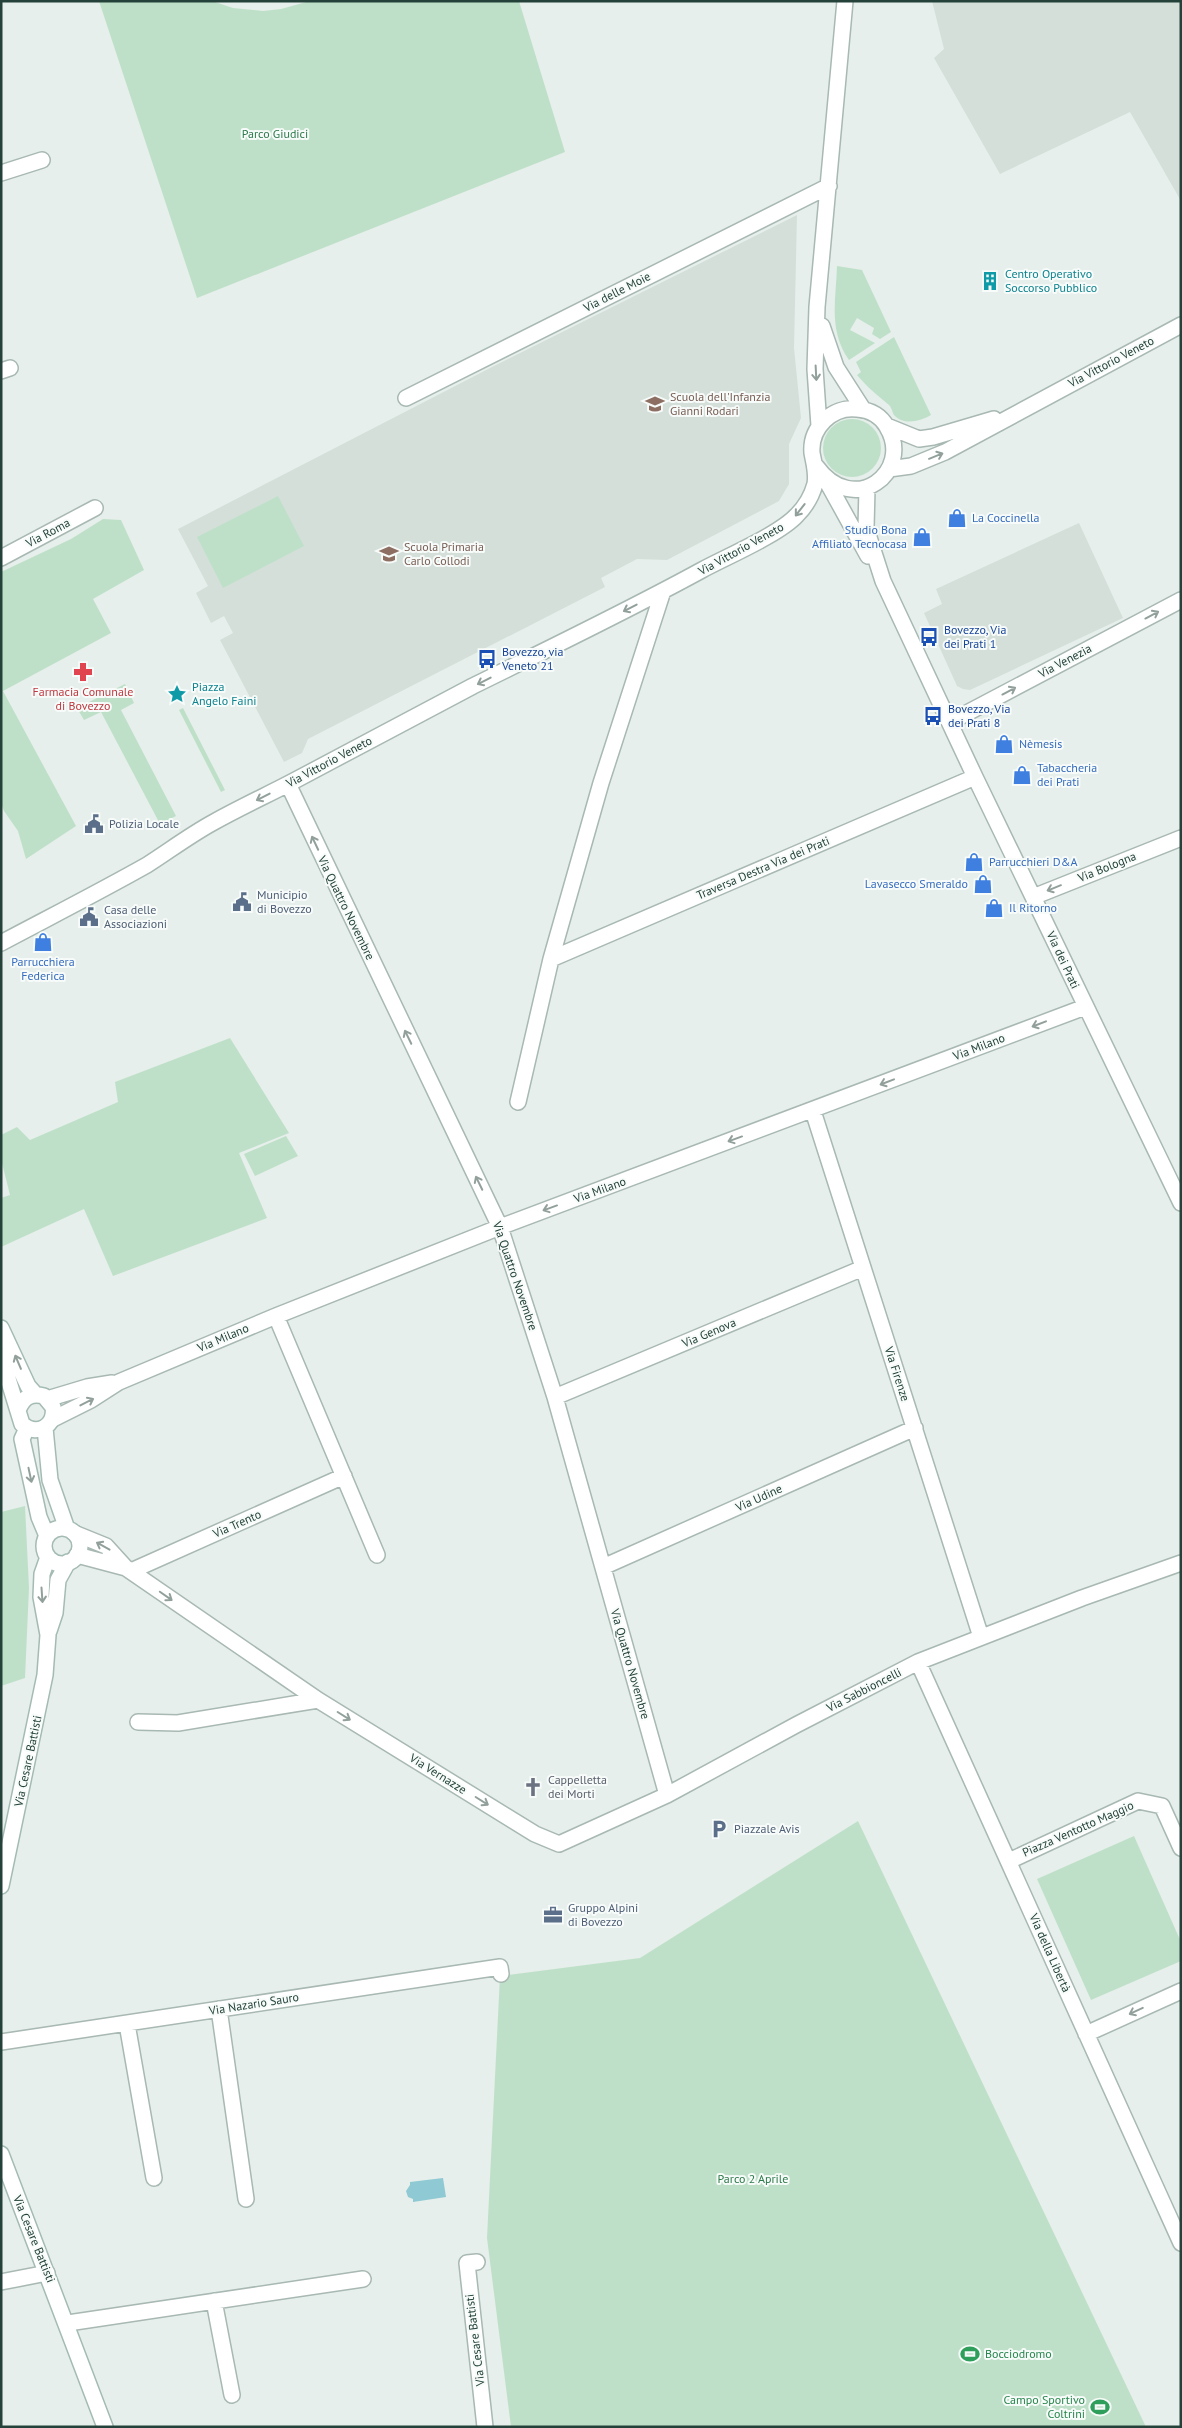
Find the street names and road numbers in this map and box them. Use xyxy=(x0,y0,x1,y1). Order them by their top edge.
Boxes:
street label: Via delle Moie xyxy=(580,268,653,315)
street label: Via Vittorio Veneto xyxy=(1064,333,1156,391)
street label: Via Roma xyxy=(22,515,72,551)
street label: Via Vittorio Veneto xyxy=(695,519,786,579)
street label: Via Venezia xyxy=(1035,640,1094,681)
street label: Via Vittorio Veneto xyxy=(282,733,374,791)
street label: Traversa Destra Via dei Prati xyxy=(694,833,832,902)
street label: Via Bologna xyxy=(1075,848,1138,885)
street label: Via Quattro Novembre xyxy=(314,852,378,962)
street label: Via dei Prati xyxy=(1043,928,1083,991)
street label: Via Milano xyxy=(950,1030,1007,1064)
street label: Via Milano xyxy=(571,1173,628,1206)
street label: Via Quattro Novembre xyxy=(489,1218,541,1332)
street label: Via Genova xyxy=(679,1314,738,1351)
street label: Via Milano xyxy=(194,1320,251,1355)
street label: Via Firenze xyxy=(881,1344,913,1403)
street label: Via Udine xyxy=(732,1481,784,1515)
street label: Via Trento xyxy=(209,1506,263,1541)
street label: Via Quattro Novembre xyxy=(607,1606,653,1721)
street label: Via Sabbioncelli xyxy=(823,1664,904,1715)
street label: Via Cesare Battisti xyxy=(10,1714,44,1809)
street label: Via Vernazze xyxy=(406,1750,469,1797)
street label: Piazza Ventotto Maggio xyxy=(1020,1797,1136,1860)
street label: Via della Libertà xyxy=(1026,1910,1074,1994)
street label: Via Nazario Sauro xyxy=(207,1989,300,2018)
street label: Via Cesare Battisti xyxy=(10,2192,59,2285)
street label: Via Cesare Battisti xyxy=(461,2293,488,2388)

